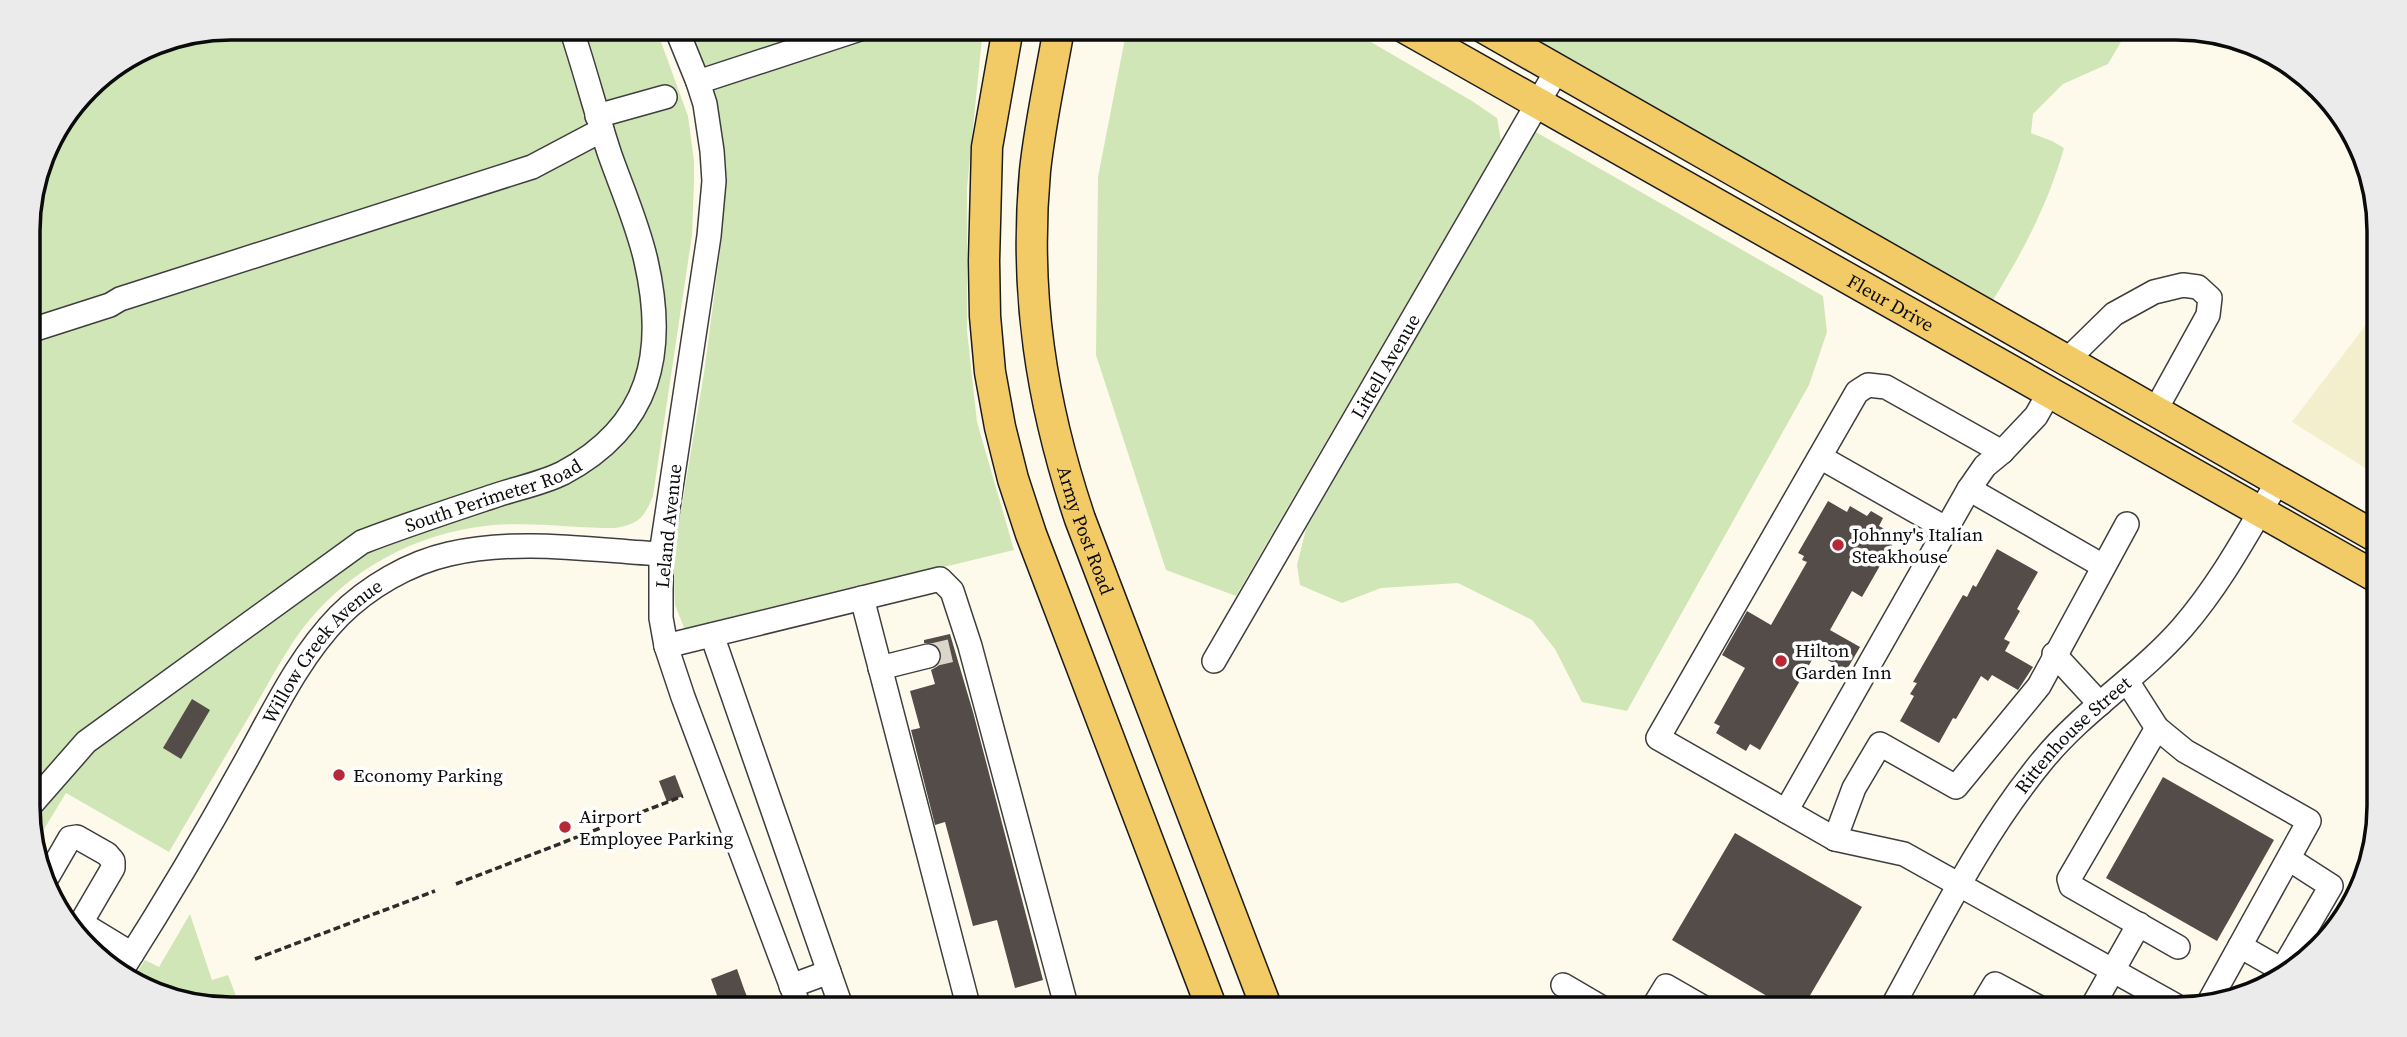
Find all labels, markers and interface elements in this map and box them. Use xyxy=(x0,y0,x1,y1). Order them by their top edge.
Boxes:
street label: Fleur Drive xyxy=(1843,268,1939,337)
street label: Littell Avenue xyxy=(1344,309,1426,423)
street label: South Perimeter Road xyxy=(401,452,587,538)
street label: Leland Avenue xyxy=(649,462,687,590)
street label: Army Post Road xyxy=(1051,463,1121,598)
place label: Johnny's Italian Steakhouse xyxy=(1851,521,1983,569)
marker: Johnny's Italian Steakhouse xyxy=(1830,537,1846,553)
street label: Willow Creek Avenue xyxy=(256,573,387,728)
place label: Hilton Garden Inn xyxy=(1795,637,1892,685)
marker: Hilton Garden Inn xyxy=(1773,653,1789,669)
street label: Rittenhouse Street xyxy=(2008,669,2137,799)
place label: Economy Parking xyxy=(353,762,503,788)
marker: Economy Parking xyxy=(331,767,347,783)
place label: Airport Employee Parking xyxy=(579,803,733,851)
marker: Airport Employee Parking xyxy=(557,819,573,835)

